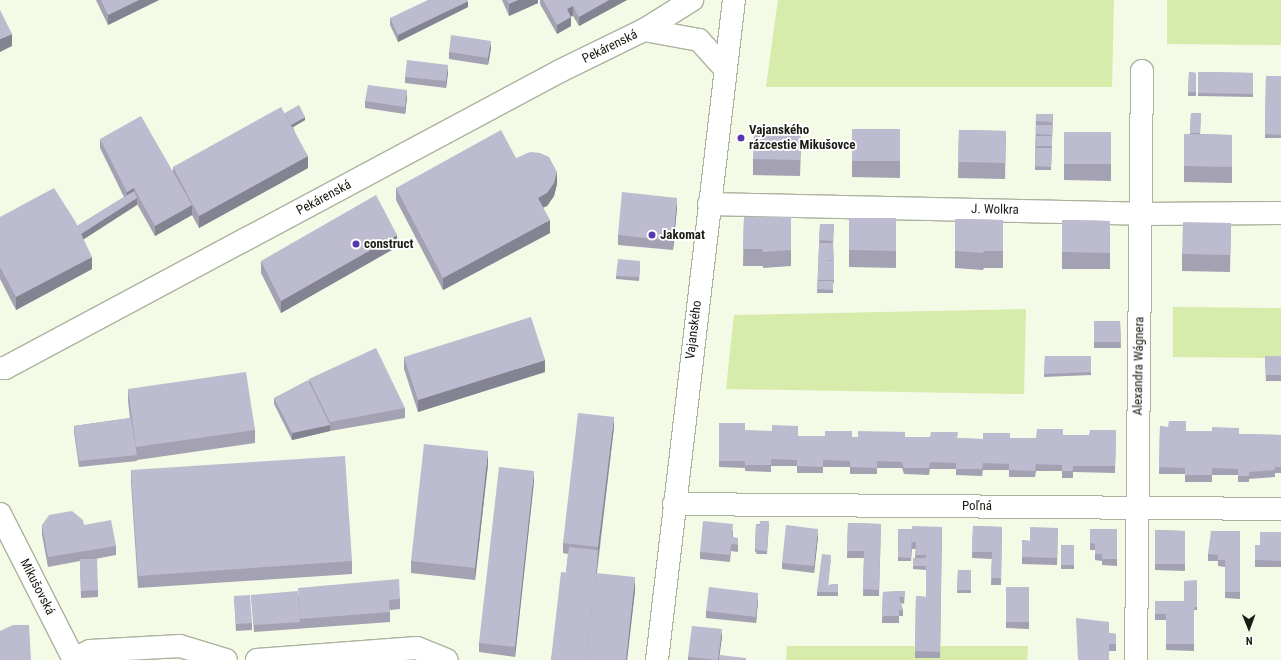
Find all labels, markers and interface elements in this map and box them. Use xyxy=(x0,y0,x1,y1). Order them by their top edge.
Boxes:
street label: Pekárenská xyxy=(580,27,640,67)
place label: Vajanského rázcestie Mikušovce xyxy=(749,123,856,154)
marker: Vajanského rázcestie Mikušovce xyxy=(736,133,746,143)
street label: Pekárenská xyxy=(294,177,354,219)
street label: J. Wolkra xyxy=(971,202,1019,218)
place label: Jakomat xyxy=(660,227,705,243)
marker: Jakomat xyxy=(647,230,657,240)
place label: construct xyxy=(364,236,413,252)
marker: construct xyxy=(351,239,361,249)
street label: Vajanského xyxy=(683,300,705,360)
street label: Alexandra Wágnera xyxy=(1130,316,1148,416)
street label: Poľná xyxy=(962,498,992,514)
street label: Mikušovská xyxy=(16,556,58,618)
north arrow xyxy=(1229,608,1269,648)
text: N xyxy=(1246,634,1253,647)

